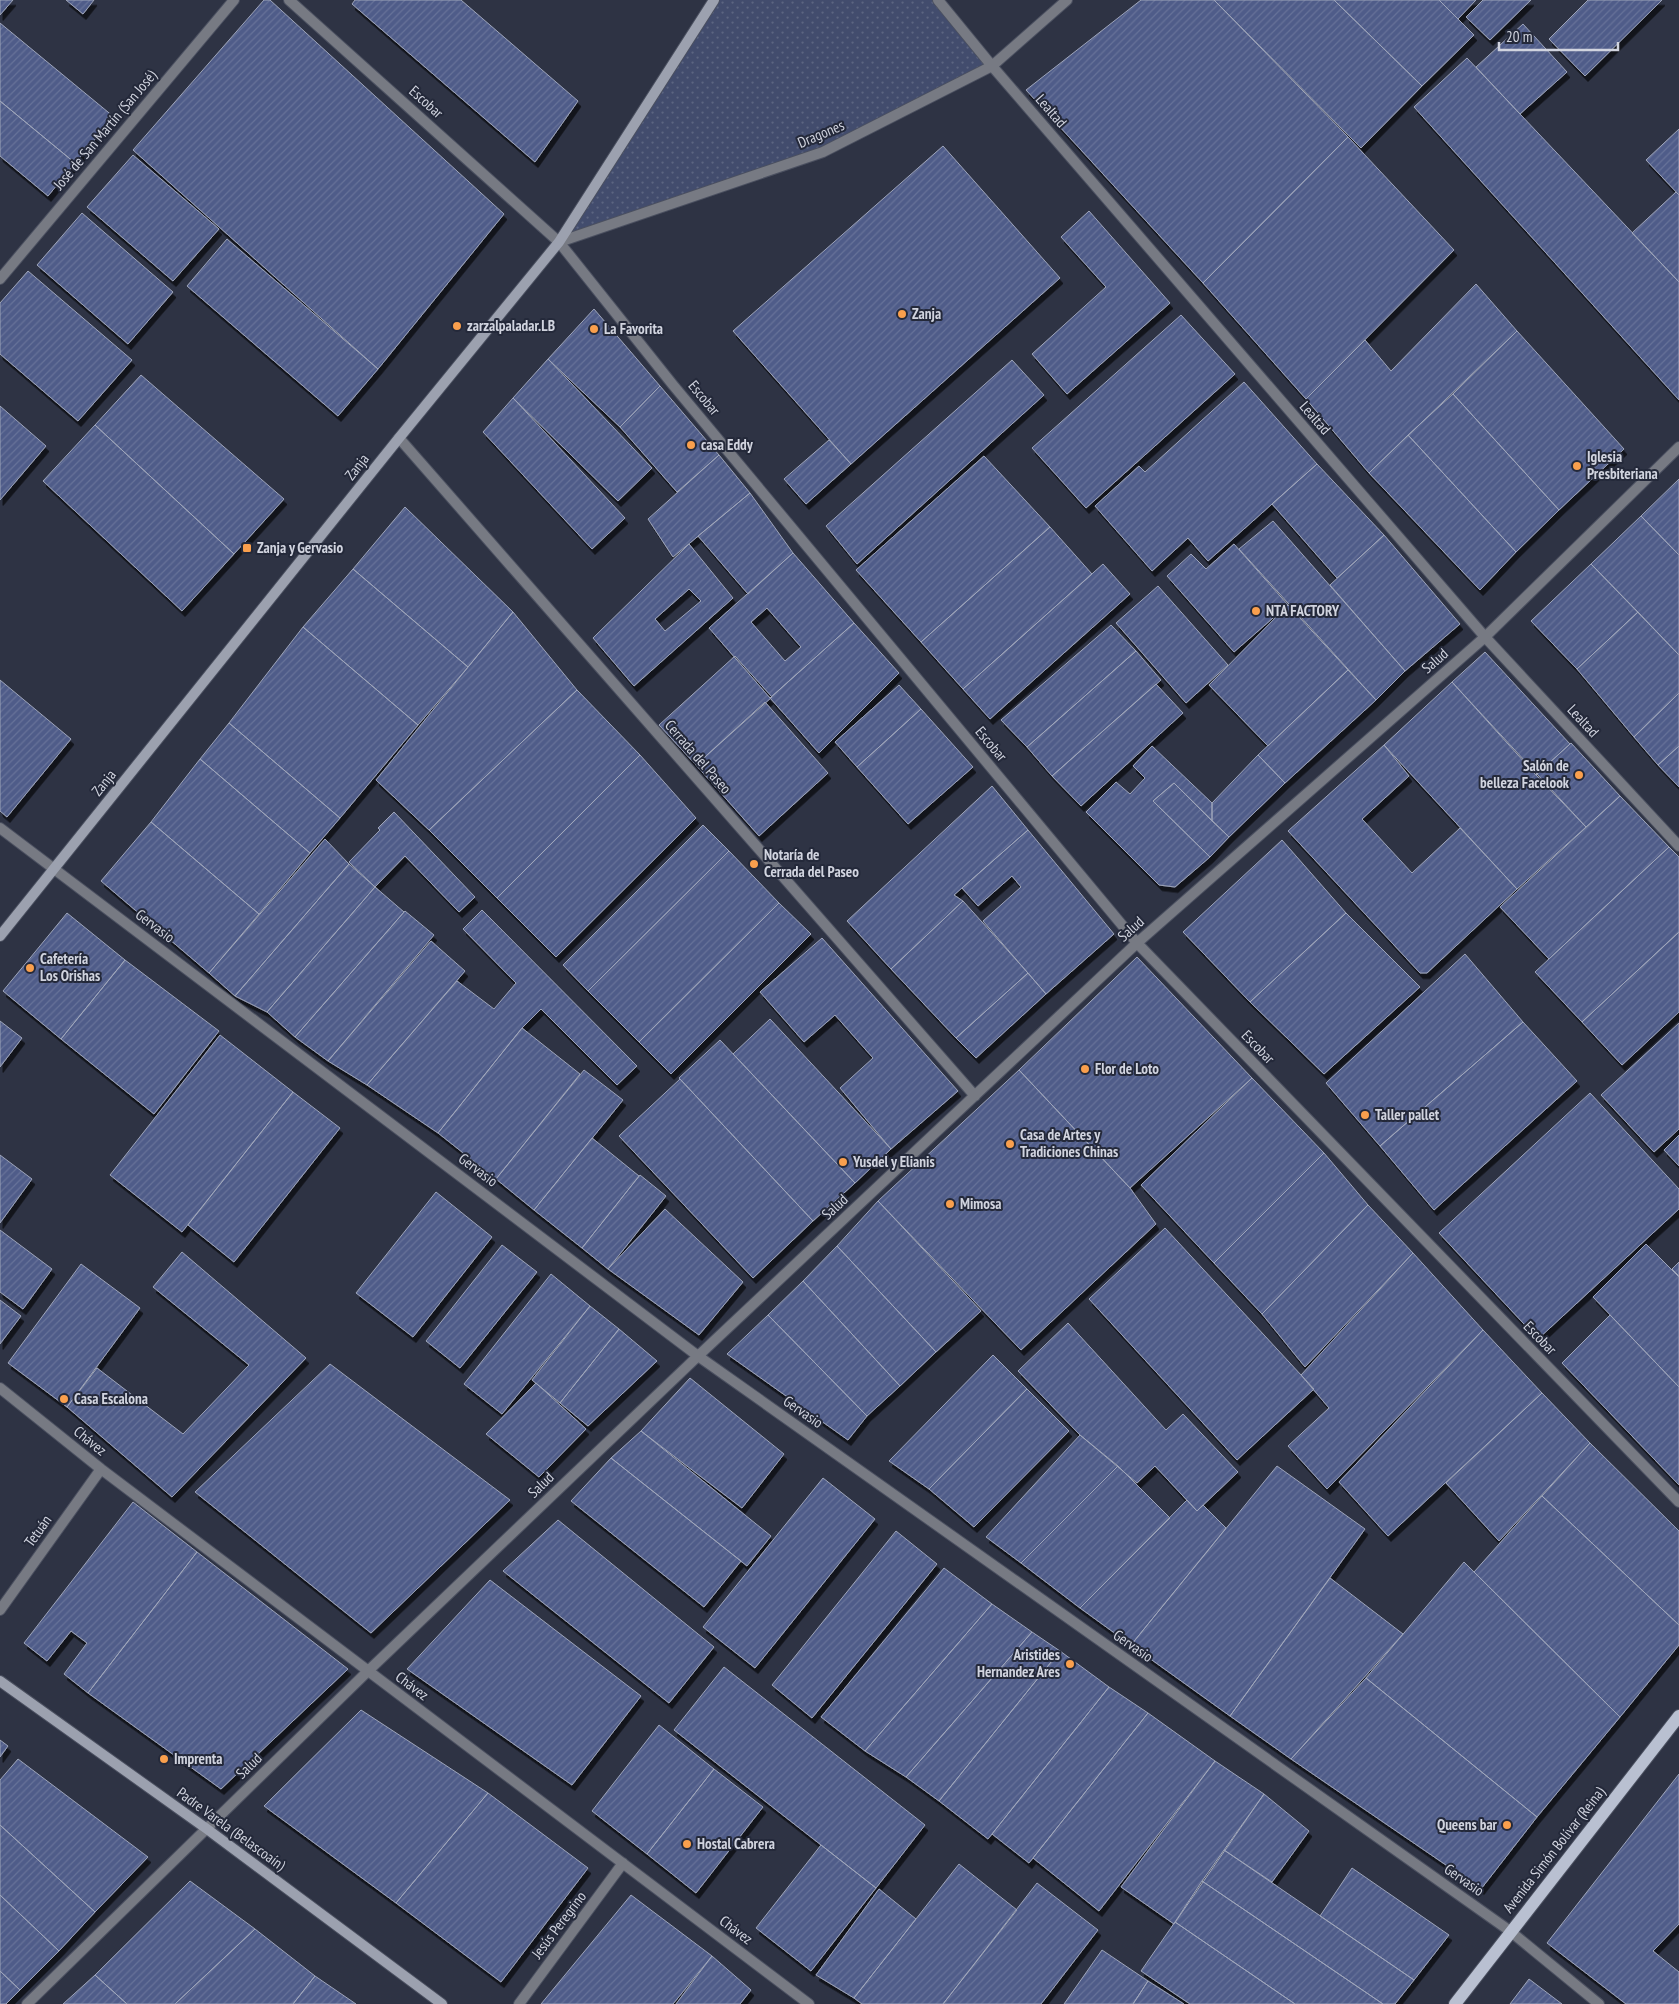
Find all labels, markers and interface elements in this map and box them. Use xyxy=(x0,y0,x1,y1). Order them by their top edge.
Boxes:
scale bar xyxy=(1499,20,1618,52)
text: 20 m xyxy=(1506,27,1532,46)
street label: José de San Martín (San José) xyxy=(48,66,161,194)
street label: Escobar xyxy=(405,81,448,123)
street label: Lealtad xyxy=(1032,90,1071,131)
street label: Dragones xyxy=(795,115,847,152)
place label: Zanja xyxy=(912,304,941,323)
marker: Zanja xyxy=(896,308,908,320)
place label: zarzalpaladar.LB xyxy=(467,316,555,335)
place label: La Favorita xyxy=(604,319,663,338)
marker: zarzalpaladar.LB xyxy=(451,320,463,332)
marker: La Favorita xyxy=(588,323,600,335)
street label: Escobar xyxy=(684,376,725,420)
street label: Lealtad xyxy=(1296,397,1335,438)
place label: casa Eddy xyxy=(701,435,754,454)
marker: casa Eddy xyxy=(685,439,697,451)
place label: Iglesia Presbiteriana xyxy=(1587,447,1658,483)
street label: Zanja xyxy=(340,450,373,484)
marker: Iglesia Presbiteriana xyxy=(1571,460,1583,472)
place label: Zanja y Gervasio xyxy=(257,538,343,557)
marker: Zanja y Gervasio xyxy=(241,542,253,554)
place label: NTA FACTORY xyxy=(1266,601,1340,620)
marker: NTA FACTORY xyxy=(1250,605,1262,617)
street label: Salud xyxy=(1418,644,1452,677)
street label: Lealtad xyxy=(1563,700,1603,741)
street label: Cerrada del Paseo xyxy=(661,716,736,798)
street label: Escobar xyxy=(971,722,1012,766)
place label: Salón de belleza Facelook xyxy=(1480,756,1570,792)
street label: Zanja xyxy=(87,766,120,800)
marker: Salón de belleza Facelook xyxy=(1573,769,1585,781)
place label: Notaría de Cerrada del Paseo xyxy=(764,845,859,881)
marker: Notaría de Cerrada del Paseo xyxy=(748,858,760,870)
street label: Gervasio xyxy=(132,905,179,947)
street label: Salud xyxy=(1114,912,1148,945)
place label: Cafetería Los Orishas xyxy=(40,949,100,985)
marker: Cafetería Los Orishas xyxy=(24,962,36,974)
street label: Escobar xyxy=(1238,1026,1280,1068)
place label: Flor de Loto xyxy=(1095,1059,1159,1078)
marker: Flor de Loto xyxy=(1079,1063,1091,1075)
place label: Taller pallet xyxy=(1375,1105,1440,1124)
marker: Taller pallet xyxy=(1359,1109,1371,1121)
place label: Casa de Artes y Tradiciones Chinas xyxy=(1020,1125,1118,1161)
marker: Casa de Artes y Tradiciones Chinas xyxy=(1004,1138,1016,1150)
street label: Gervasio xyxy=(455,1149,502,1191)
place label: Yusdel y Elianis xyxy=(852,1152,935,1171)
marker: Yusdel y Elianis xyxy=(837,1156,849,1168)
street label: Salud xyxy=(818,1190,852,1223)
place label: Mimosa xyxy=(960,1194,1001,1213)
marker: Mimosa xyxy=(944,1198,956,1210)
street label: Escobar xyxy=(1520,1317,1562,1359)
place label: Casa Escalona xyxy=(74,1389,148,1408)
street label: Gervasio xyxy=(780,1391,827,1432)
marker: Casa Escalona xyxy=(58,1393,70,1405)
street label: Chávez xyxy=(70,1422,111,1460)
street label: Salud xyxy=(524,1468,558,1502)
street label: Tetuán xyxy=(20,1511,55,1550)
street label: Gervasio xyxy=(1110,1625,1157,1666)
place label: Aristides Hernandez Ares xyxy=(977,1645,1060,1681)
marker: Aristides Hernandez Ares xyxy=(1064,1658,1076,1670)
street label: Chávez xyxy=(392,1667,433,1704)
place label: Imprenta xyxy=(174,1749,222,1768)
street label: Salud xyxy=(232,1749,266,1783)
marker: Imprenta xyxy=(158,1753,170,1765)
street label: Avenida Simón Bolívar (Reina) xyxy=(1498,1782,1609,1917)
street label: Padre Varela (Belascoaín) xyxy=(173,1783,290,1875)
place label: Queens bar xyxy=(1437,1815,1498,1834)
marker: Queens bar xyxy=(1501,1819,1513,1831)
place label: Hostal Cabrera xyxy=(697,1834,775,1853)
marker: Hostal Cabrera xyxy=(681,1838,693,1850)
street label: Gervasio xyxy=(1441,1859,1488,1900)
street label: Jesús Peregrino xyxy=(527,1887,590,1963)
street label: Chávez xyxy=(716,1911,757,1948)

